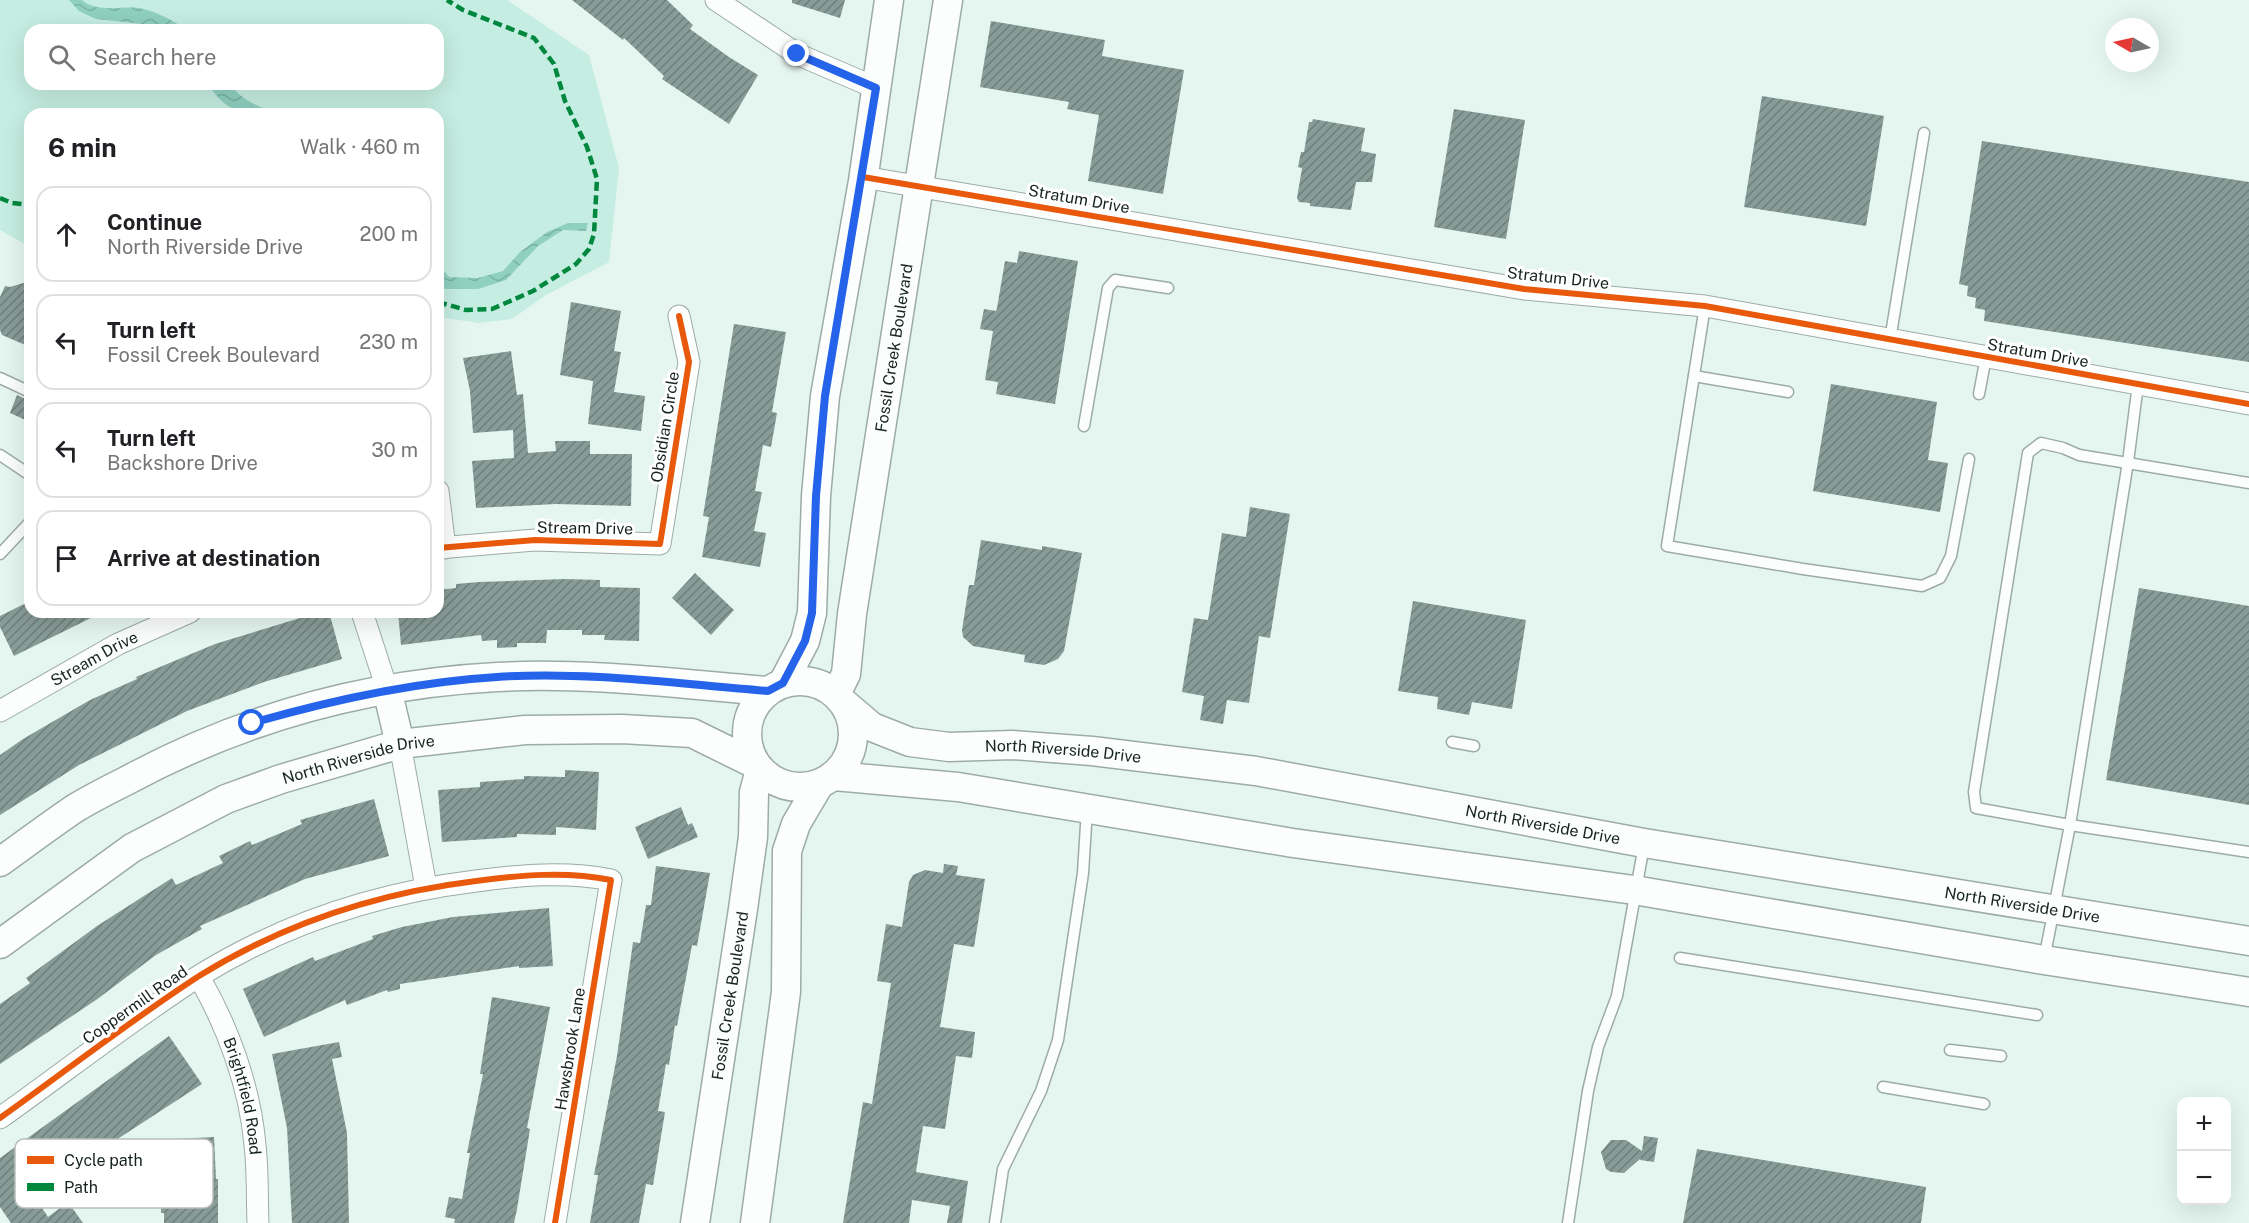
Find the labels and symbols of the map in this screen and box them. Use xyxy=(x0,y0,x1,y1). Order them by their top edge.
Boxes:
north arrow xyxy=(2105,18,2159,72)
route end xyxy=(783,40,809,66)
street label: Stratum Drive xyxy=(1027,181,1131,217)
street label: Fossil Creek Boulevard xyxy=(871,262,916,434)
street label: Stratum Drive xyxy=(1506,263,1610,293)
street label: Stratum Drive xyxy=(1986,335,2090,371)
street label: Obsidian Circle xyxy=(647,370,683,484)
street label: Stream Drive xyxy=(537,518,633,538)
street label: Stream Drive xyxy=(47,627,141,690)
route start xyxy=(238,709,264,735)
street label: North Riverside Drive xyxy=(280,731,436,788)
street label: North Riverside Drive xyxy=(984,736,1142,766)
street label: North Riverside Drive xyxy=(1464,801,1622,848)
street label: North Riverside Drive xyxy=(1943,882,2101,926)
street label: Fossil Creek Boulevard xyxy=(707,910,752,1081)
street label: Coppermill Road xyxy=(79,962,191,1048)
street label: Hawsbrook Lane xyxy=(551,986,589,1112)
street label: Brightfield Road xyxy=(220,1035,265,1156)
legend xyxy=(15,1139,213,1208)
text: Cycle path xyxy=(64,1151,143,1170)
text: Path xyxy=(64,1178,98,1197)

